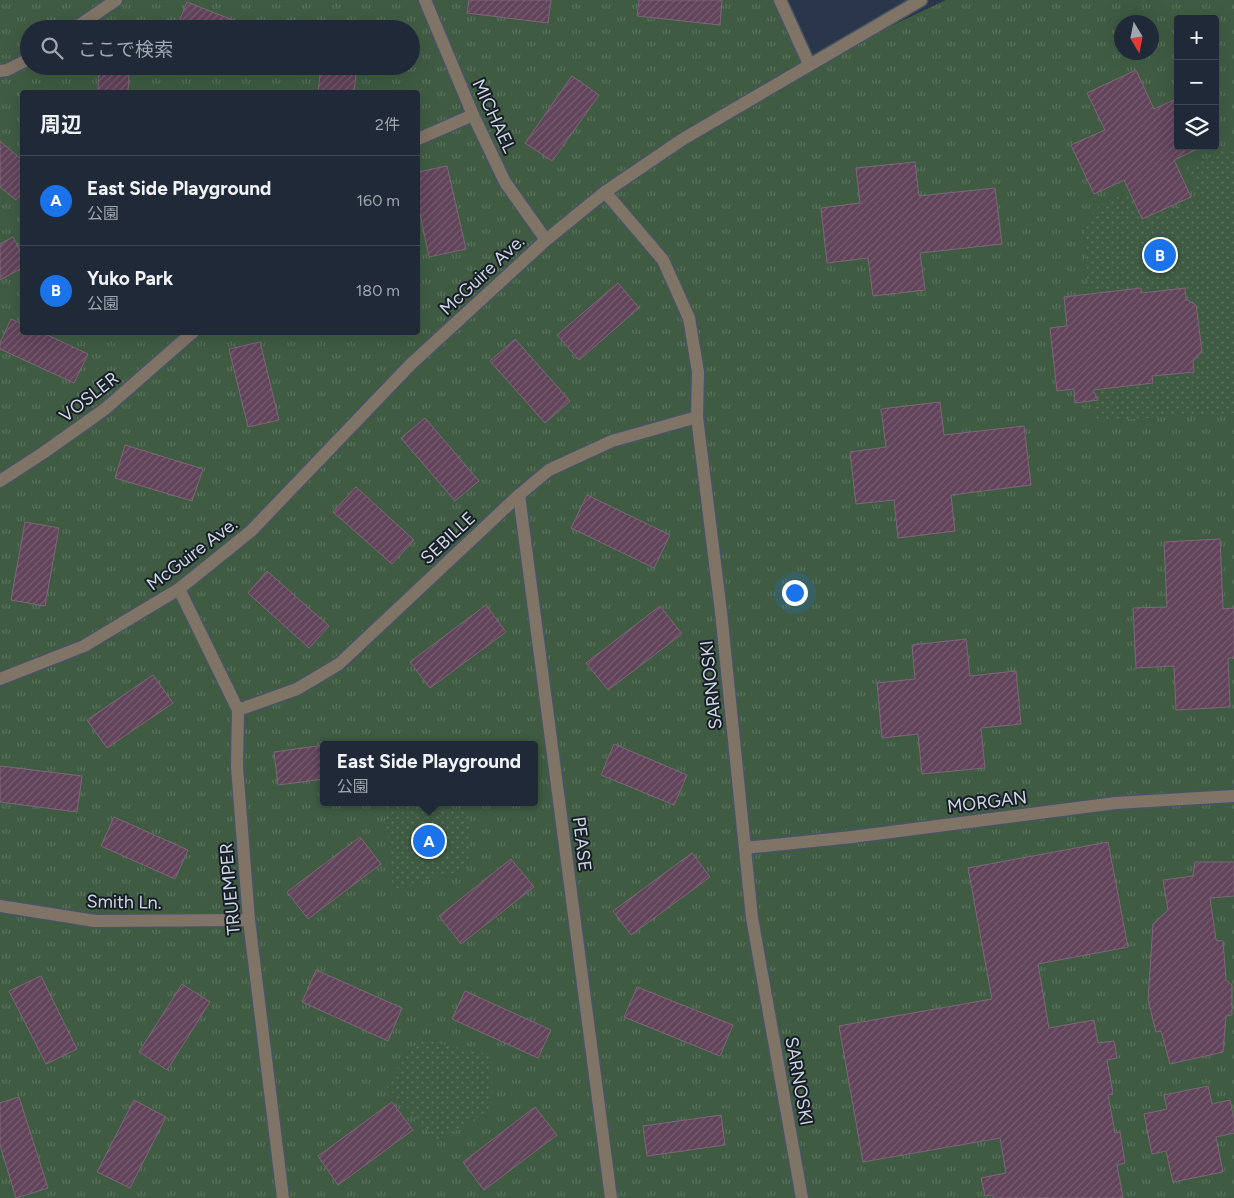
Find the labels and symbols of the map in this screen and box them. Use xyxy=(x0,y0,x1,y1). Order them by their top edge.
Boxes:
north arrow xyxy=(1114,15,1159,60)
street label: MICHAEL xyxy=(467,76,521,157)
street label: McGuire Ave. xyxy=(435,230,529,320)
pin: B xyxy=(1144,236,1176,274)
street label: VOSLER xyxy=(55,367,123,427)
street label: SEBILLE xyxy=(416,507,480,569)
street label: McGuire Ave. xyxy=(142,513,242,595)
your location xyxy=(782,580,808,606)
street label: SARNOSKI xyxy=(695,639,727,731)
street label: MORGAN xyxy=(946,786,1028,818)
street label: PEASE xyxy=(568,815,596,873)
pin: A xyxy=(413,822,445,860)
street label: TRUEMPER xyxy=(215,842,245,936)
street label: Smith Ln. xyxy=(86,890,162,914)
street label: SARNOSKI xyxy=(780,1035,818,1127)

